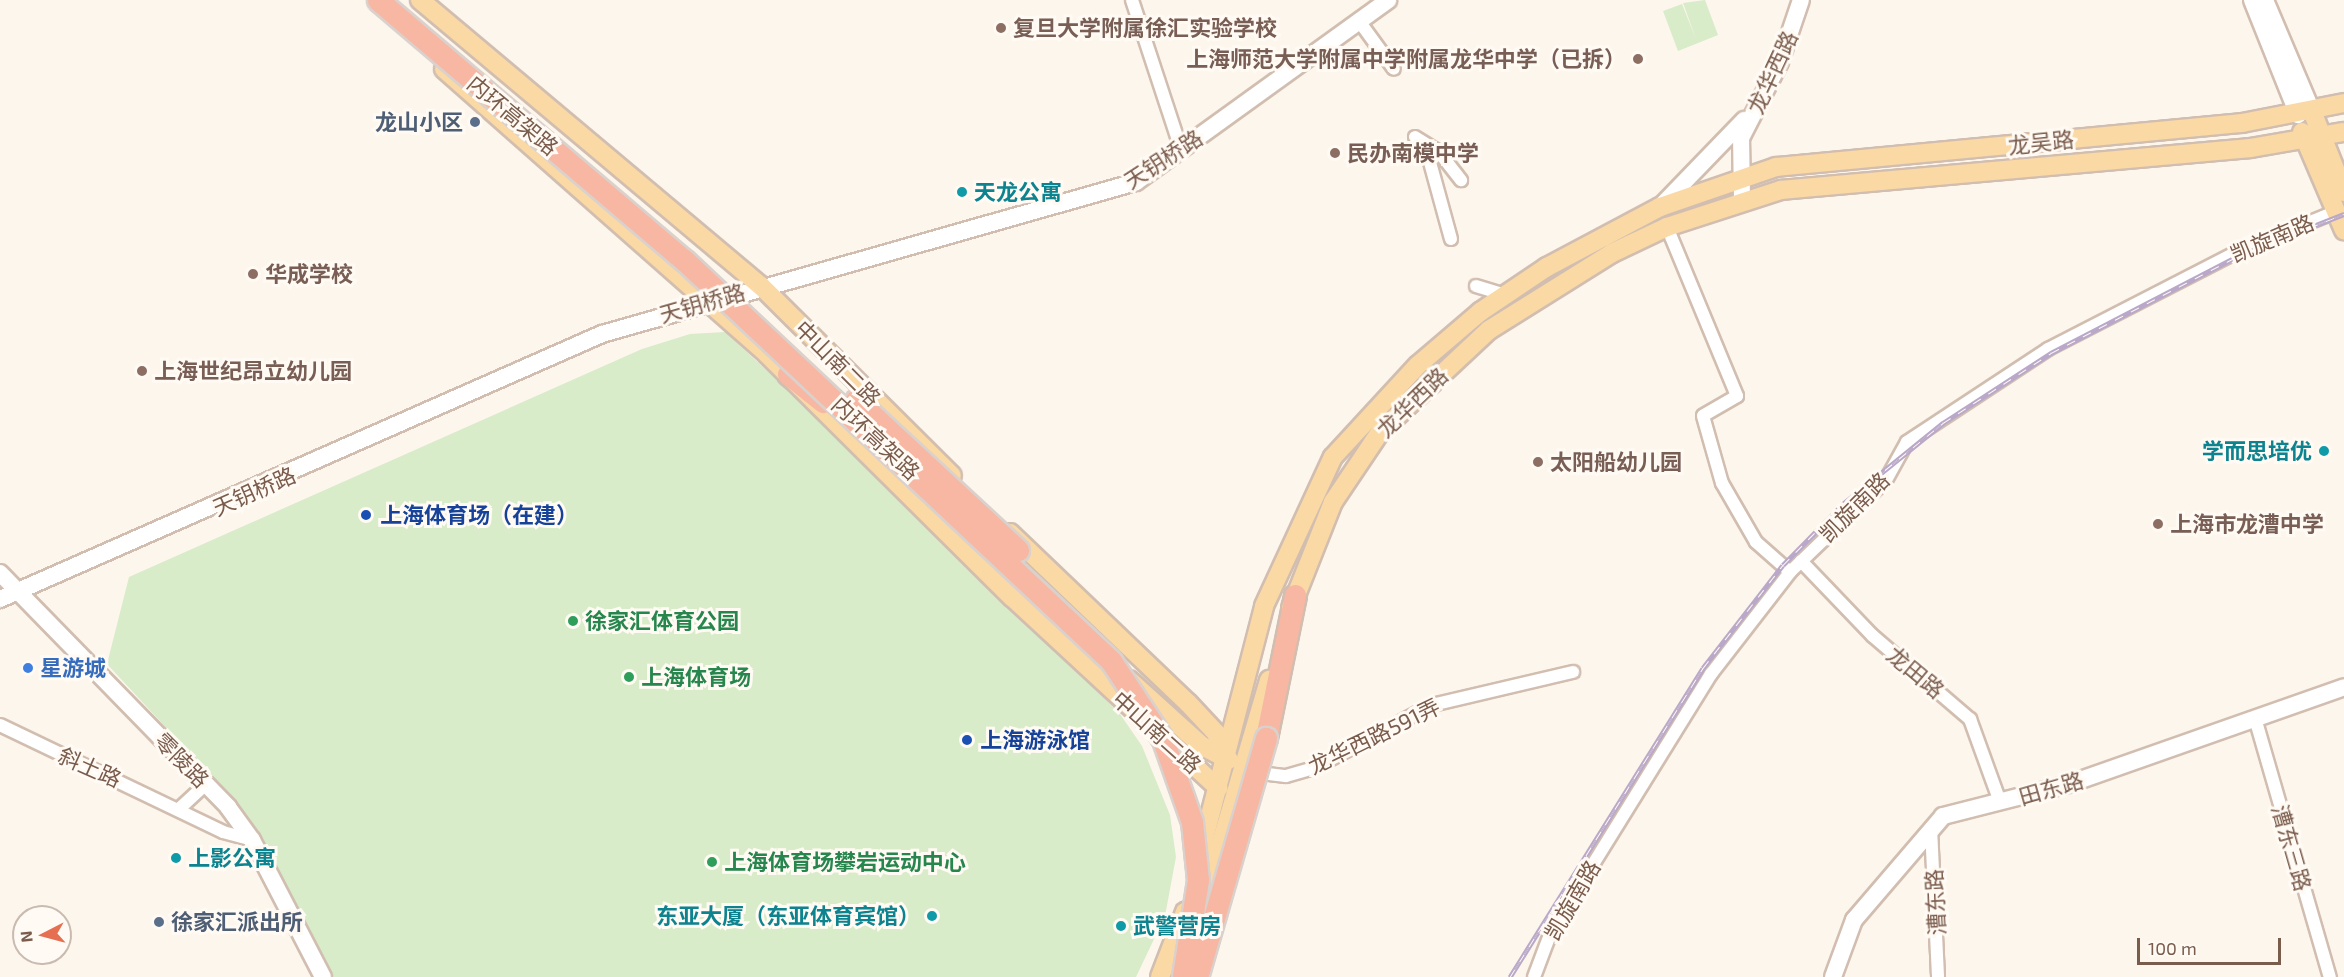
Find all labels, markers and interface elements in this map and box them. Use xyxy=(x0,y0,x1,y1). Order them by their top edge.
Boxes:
place label: 复旦大学附属徐汇实验学校 xyxy=(1013,15,1277,41)
marker: 复旦大学附属徐汇实验学校 xyxy=(994,21,1008,35)
street label: 龙华西路 xyxy=(1741,27,1803,117)
place label: 上海师范大学附属中学附属龙华中学（已拆） xyxy=(1186,46,1626,72)
marker: 上海师范大学附属中学附属龙华中学（已拆） xyxy=(1631,52,1645,66)
street label: 内环高架路 xyxy=(462,70,564,160)
place label: 龙山小区 xyxy=(375,109,463,135)
marker: 龙山小区 xyxy=(468,115,482,129)
street label: 天钥桥路 xyxy=(1119,124,1207,194)
street label: 龙吴路 xyxy=(2007,125,2075,159)
place label: 民办南模中学 xyxy=(1347,140,1479,166)
marker: 民办南模中学 xyxy=(1328,146,1342,160)
place label: 天龙公寓 xyxy=(974,179,1062,205)
marker: 天龙公寓 xyxy=(955,185,969,199)
street label: 凯旋南路 xyxy=(2226,209,2318,267)
place label: 华成学校 xyxy=(265,261,353,287)
marker: 华成学校 xyxy=(246,267,260,281)
street label: 天钥桥路 xyxy=(656,278,748,328)
street label: 中山南二路 xyxy=(790,315,886,411)
place label: 上海世纪昂立幼儿园 xyxy=(154,358,352,384)
street label: 龙华西路 xyxy=(1371,362,1453,442)
marker: 上海世纪昂立幼儿园 xyxy=(135,364,149,378)
street label: 内环高架路 xyxy=(827,391,925,485)
place label: 学而思培优 xyxy=(2202,438,2312,464)
marker: 学而思培优 xyxy=(2317,444,2331,458)
place label: 太阳船幼儿园 xyxy=(1550,449,1682,475)
marker: 太阳船幼儿园 xyxy=(1531,455,1545,469)
street label: 天钥桥路 xyxy=(208,461,300,521)
street label: 凯旋南路 xyxy=(1814,467,1894,547)
place label: 上海体育场（在建） xyxy=(380,502,578,528)
marker: 上海体育场（在建） xyxy=(357,506,375,524)
place label: 上海市龙漕中学 xyxy=(2170,511,2324,537)
marker: 上海市龙漕中学 xyxy=(2151,517,2165,531)
place label: 徐家汇体育公园 xyxy=(585,608,739,634)
marker: 徐家汇体育公园 xyxy=(566,614,580,628)
street label: 龙田路 xyxy=(1882,641,1950,703)
place label: 星游城 xyxy=(40,655,106,681)
marker: 星游城 xyxy=(21,661,35,675)
place label: 上海体育场 xyxy=(641,664,751,690)
marker: 上海体育场 xyxy=(622,670,636,684)
street label: 中山南二路 xyxy=(1107,685,1207,779)
street label: 龙华西路591弄 xyxy=(1304,693,1444,779)
street label: 零陵路 xyxy=(149,727,215,793)
place label: 上海游泳馆 xyxy=(980,727,1090,753)
marker: 上海游泳馆 xyxy=(958,731,976,749)
street label: 斜土路 xyxy=(54,742,126,792)
street label: 田东路 xyxy=(2016,766,2086,810)
street label: 漕东三路 xyxy=(2267,802,2317,894)
place label: 上影公寓 xyxy=(188,845,276,871)
place label: 上海体育场攀岩运动中心 xyxy=(724,849,966,875)
marker: 上影公寓 xyxy=(169,851,183,865)
marker: 上海体育场攀岩运动中心 xyxy=(705,855,719,869)
street label: 凯旋南路 xyxy=(1539,855,1605,945)
street label: 漕东路 xyxy=(1920,868,1950,936)
place label: 东亚大厦（东亚体育宾馆） xyxy=(656,903,920,929)
north arrow xyxy=(12,905,72,965)
place label: 徐家汇派出所 xyxy=(171,909,303,935)
marker: 东亚大厦（东亚体育宾馆） xyxy=(925,909,939,923)
place label: 武警营房 xyxy=(1133,913,1221,939)
marker: 徐家汇派出所 xyxy=(152,915,166,929)
marker: 武警营房 xyxy=(1114,919,1128,933)
scale bar xyxy=(2140,926,2284,964)
text: N xyxy=(16,930,36,943)
text: 100 m xyxy=(2148,937,2197,959)

